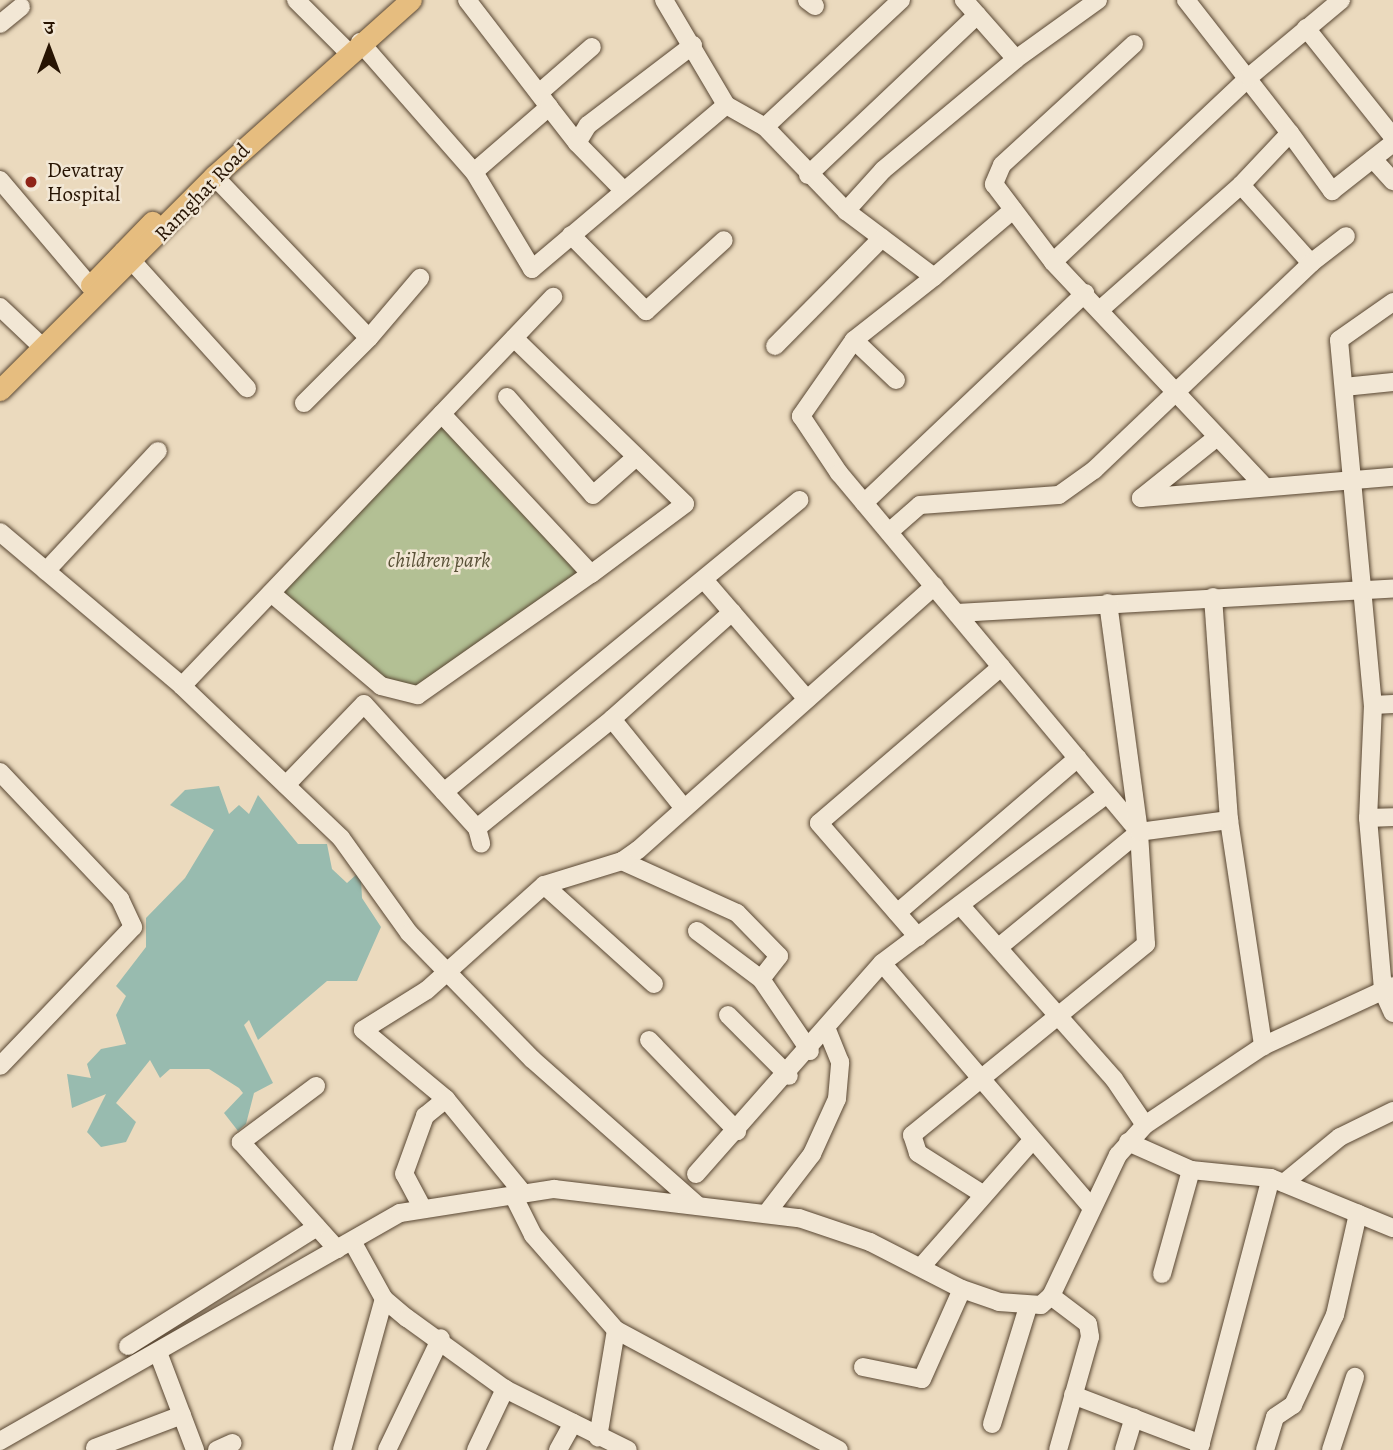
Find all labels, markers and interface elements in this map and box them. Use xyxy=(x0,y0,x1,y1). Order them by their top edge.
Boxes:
north arrow xyxy=(14,14,84,84)
text: उ xyxy=(44,15,54,41)
street label: Ramghat Road xyxy=(149,138,255,246)
place label: Devatray Hospital xyxy=(47,157,123,207)
marker: Devatray Hospital xyxy=(21,172,41,192)
park label: children park xyxy=(388,547,490,573)

